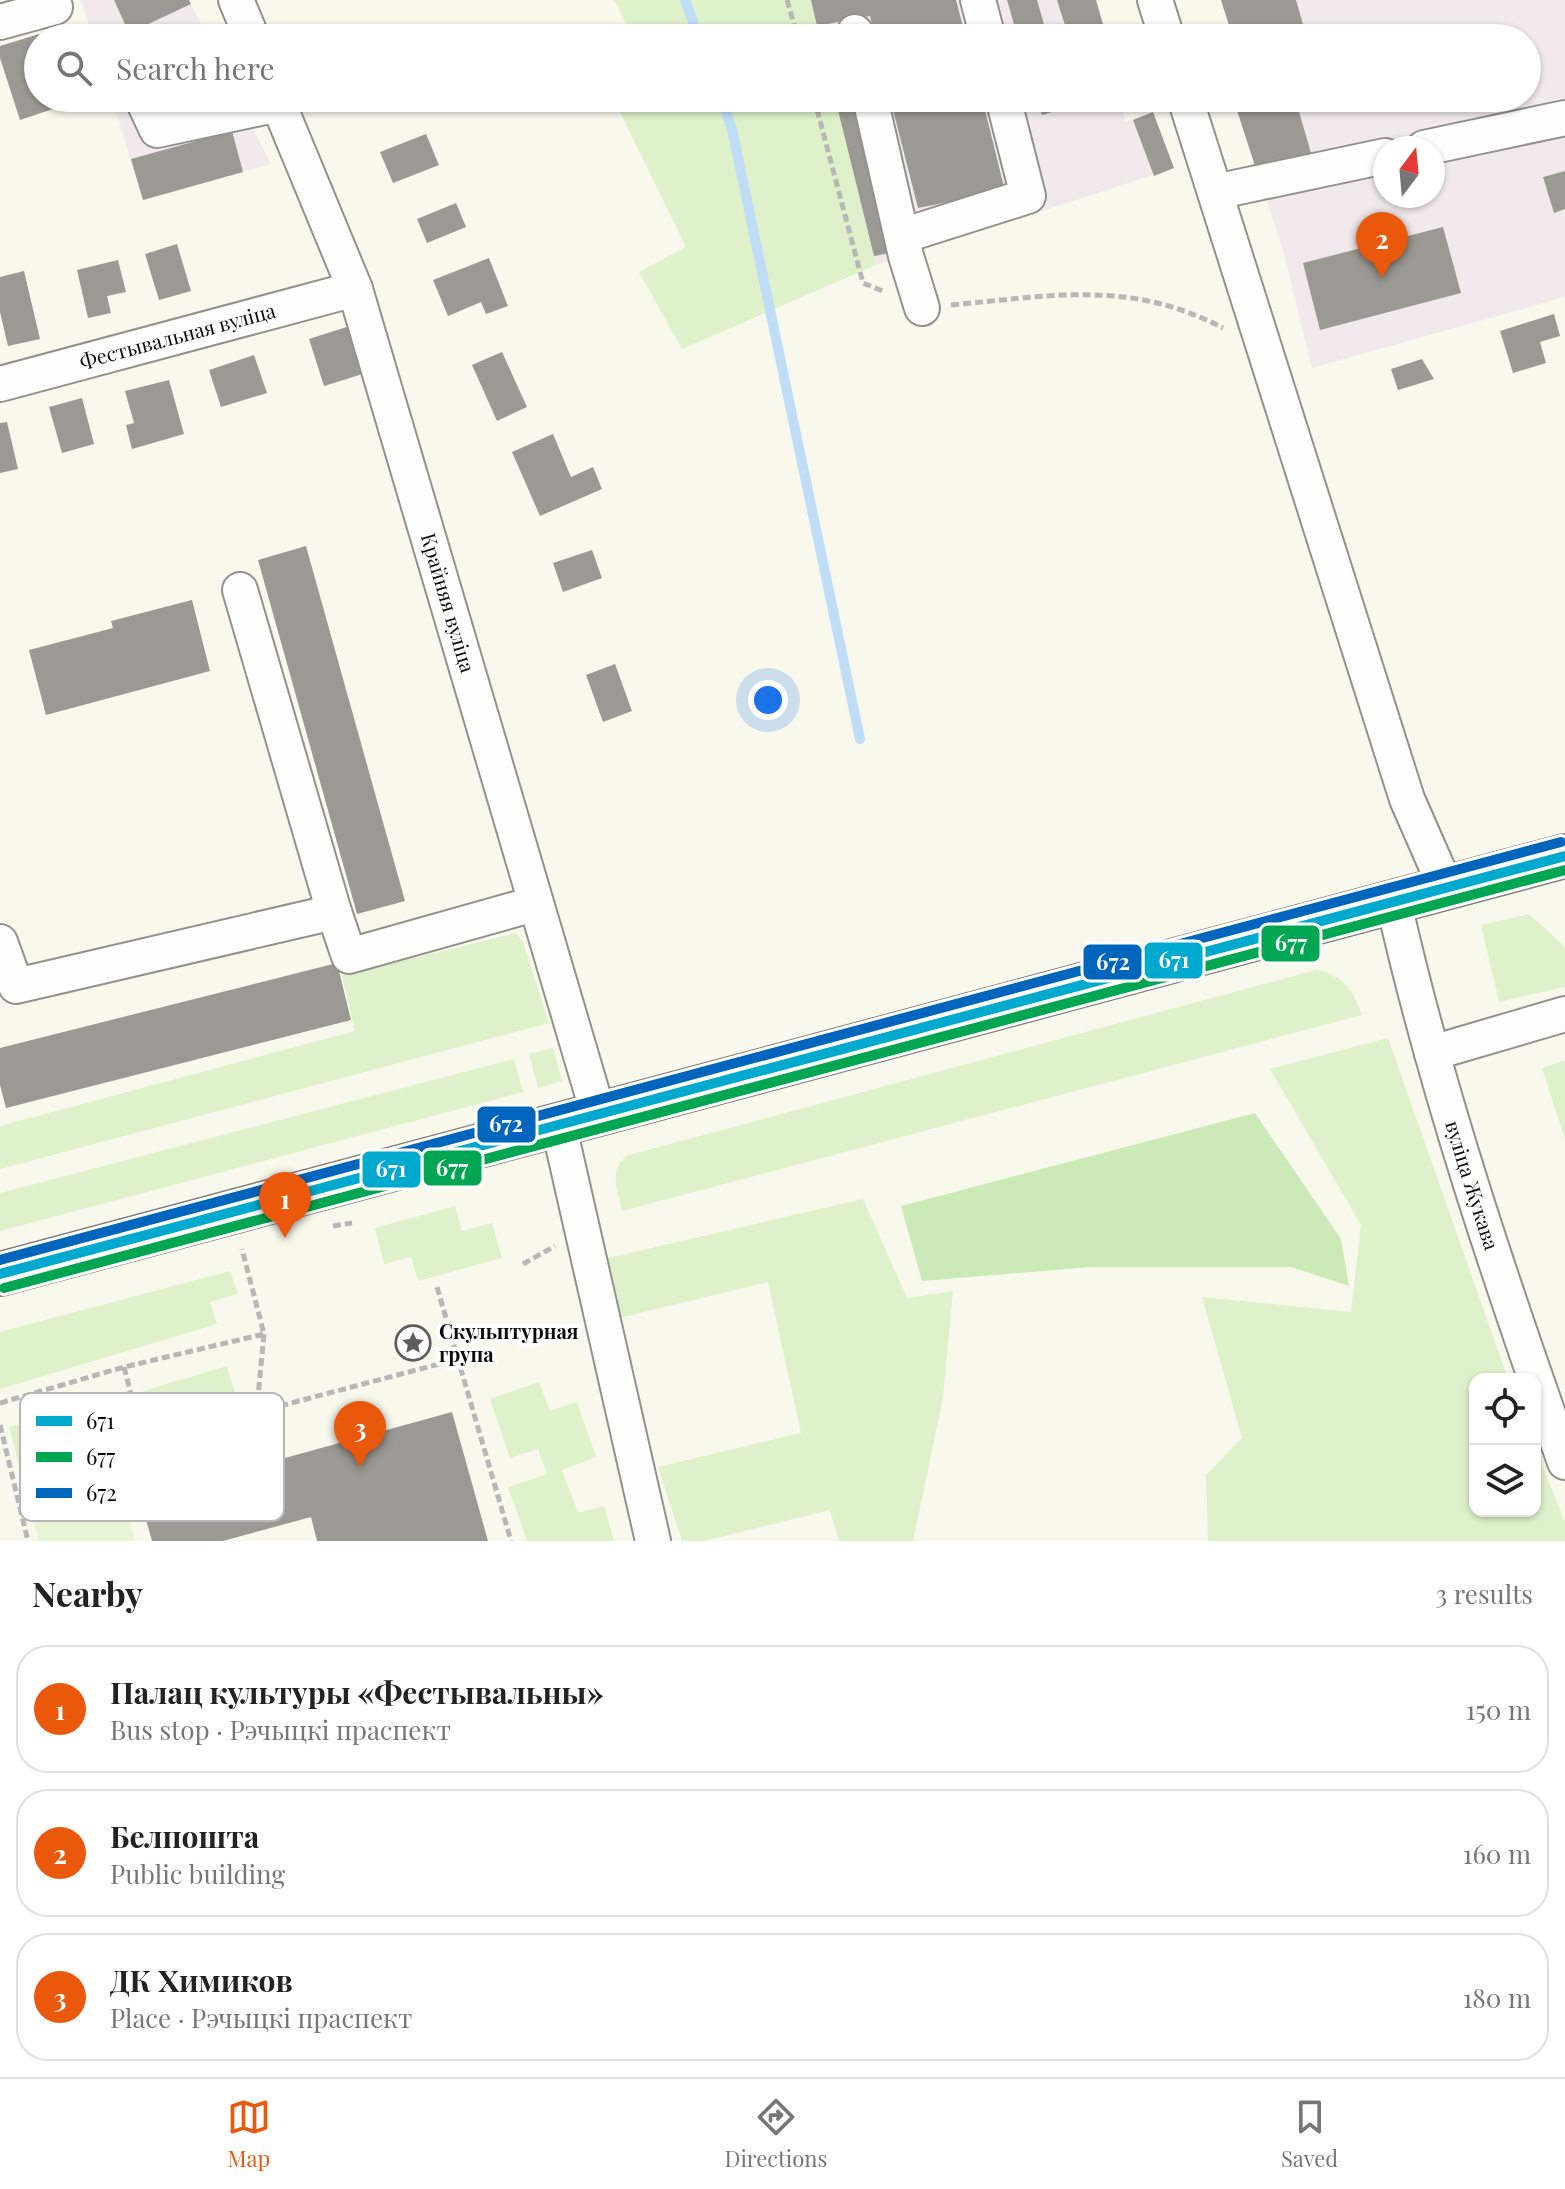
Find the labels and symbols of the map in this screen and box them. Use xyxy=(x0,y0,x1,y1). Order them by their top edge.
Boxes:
north arrow xyxy=(1373,136,1445,208)
pin: 2 xyxy=(1356,212,1408,278)
street label: Фестывальная вуліца xyxy=(76,296,278,374)
street label: Крайняя вуліца xyxy=(416,529,482,676)
your location xyxy=(748,680,788,720)
line badge: 677 xyxy=(1260,924,1321,963)
text: 677 xyxy=(1275,927,1307,957)
line badge: 671 xyxy=(1143,941,1204,980)
line badge: 672 xyxy=(1082,943,1143,981)
text: 671 xyxy=(1159,944,1189,974)
text: 672 xyxy=(1096,946,1130,976)
line badge: 672 xyxy=(476,1105,537,1144)
text: 672 xyxy=(489,1108,523,1138)
street label: вуліца Жукава xyxy=(1440,1117,1506,1253)
line badge: 677 xyxy=(422,1149,483,1187)
line badge: 671 xyxy=(361,1150,422,1189)
text: 677 xyxy=(436,1152,468,1182)
text: 671 xyxy=(376,1153,406,1183)
pin: 1 xyxy=(259,1172,311,1238)
place label: Скульптурная група xyxy=(439,1317,579,1367)
place icon: Скульптурная група xyxy=(394,1324,432,1362)
legend xyxy=(20,1393,284,1521)
pin: 3 xyxy=(334,1401,386,1467)
text: 671 xyxy=(86,1405,114,1435)
text: 677 xyxy=(86,1441,115,1471)
text: 672 xyxy=(86,1477,117,1507)

